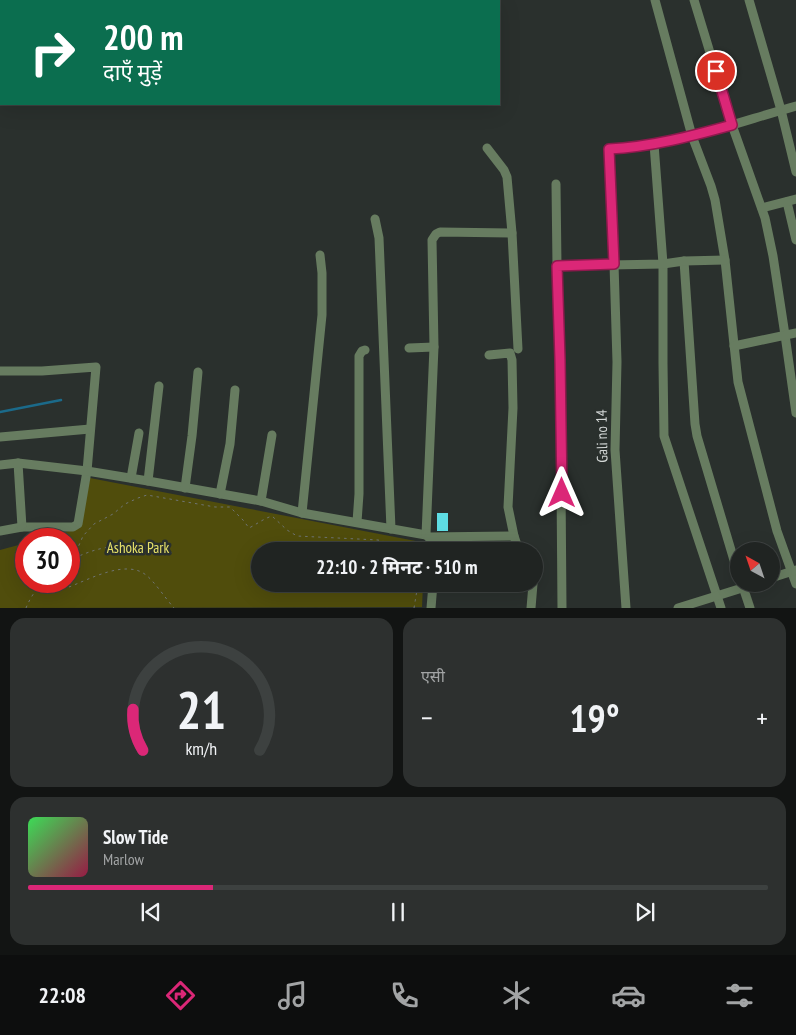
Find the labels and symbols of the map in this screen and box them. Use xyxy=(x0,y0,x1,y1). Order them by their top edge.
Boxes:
pin xyxy=(695,50,737,92)
street label: Gali no 14 xyxy=(592,409,611,463)
position arrow xyxy=(535,466,587,518)
speed limit sign: 30 xyxy=(15,528,80,593)
park label: Ashoka Park xyxy=(107,538,169,557)
north arrow xyxy=(730,542,780,592)

